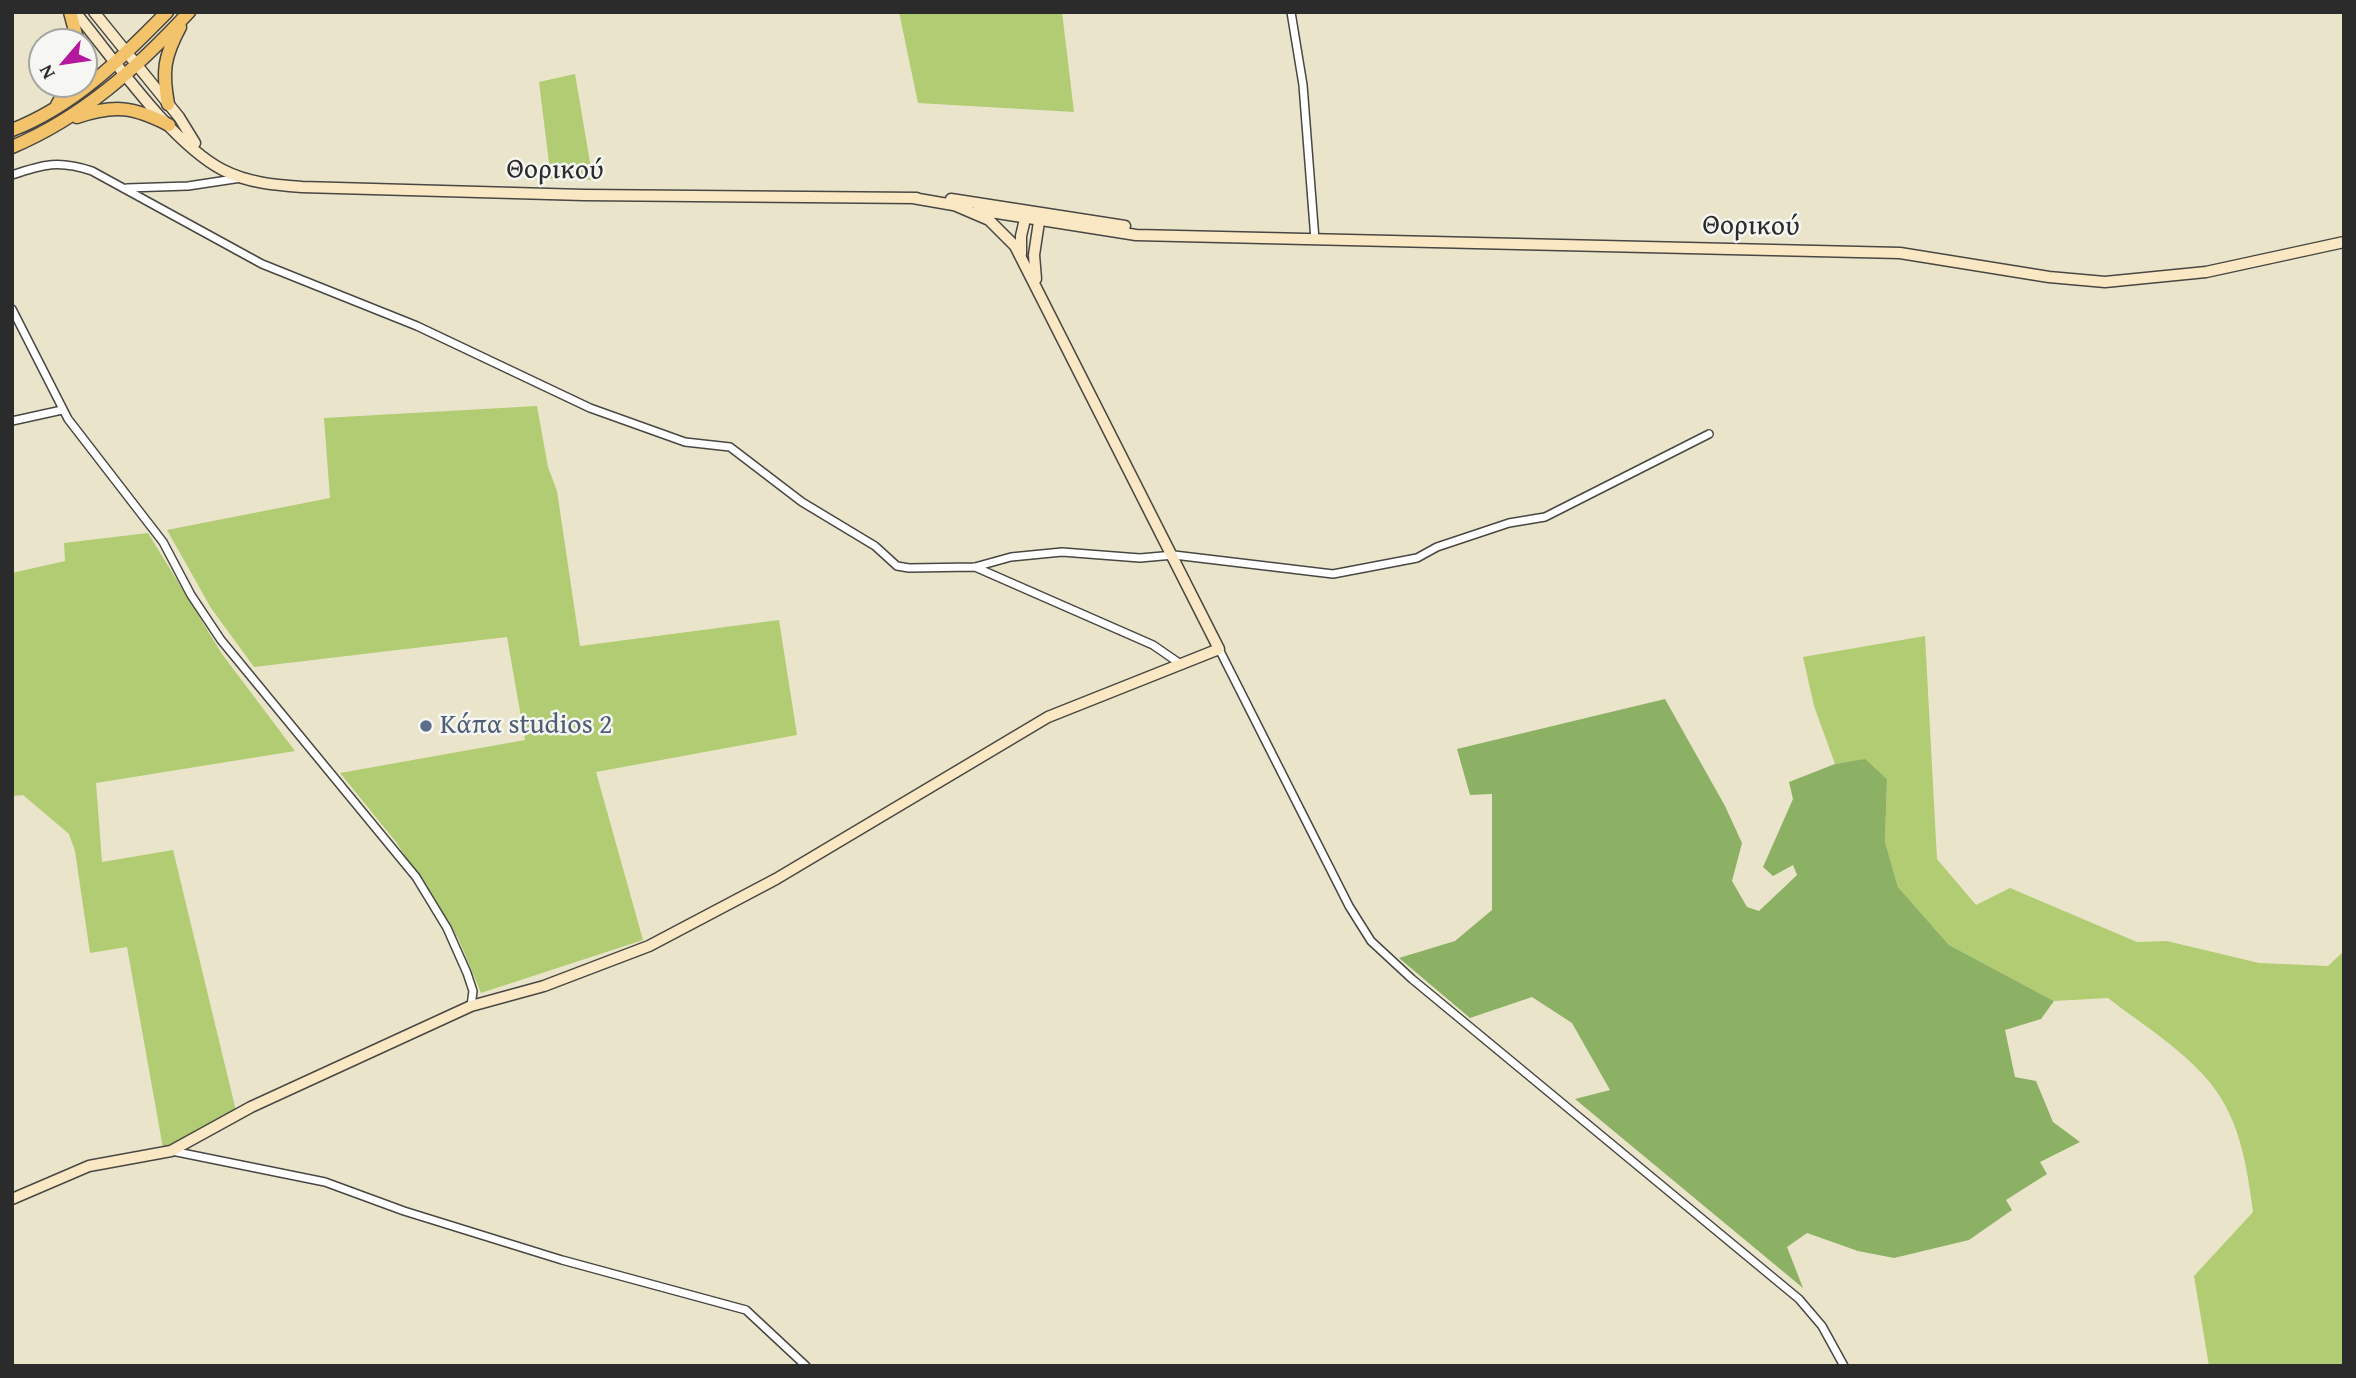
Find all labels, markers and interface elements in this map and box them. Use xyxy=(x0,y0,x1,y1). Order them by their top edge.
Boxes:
north arrow xyxy=(28,28,98,98)
text: N xyxy=(31,60,62,85)
street label: Θορικού xyxy=(506,153,604,189)
street label: Θορικού xyxy=(1702,209,1800,245)
place label: Κάπα studios 2 xyxy=(440,709,612,743)
marker: Κάπα studios 2 xyxy=(418,718,434,734)

